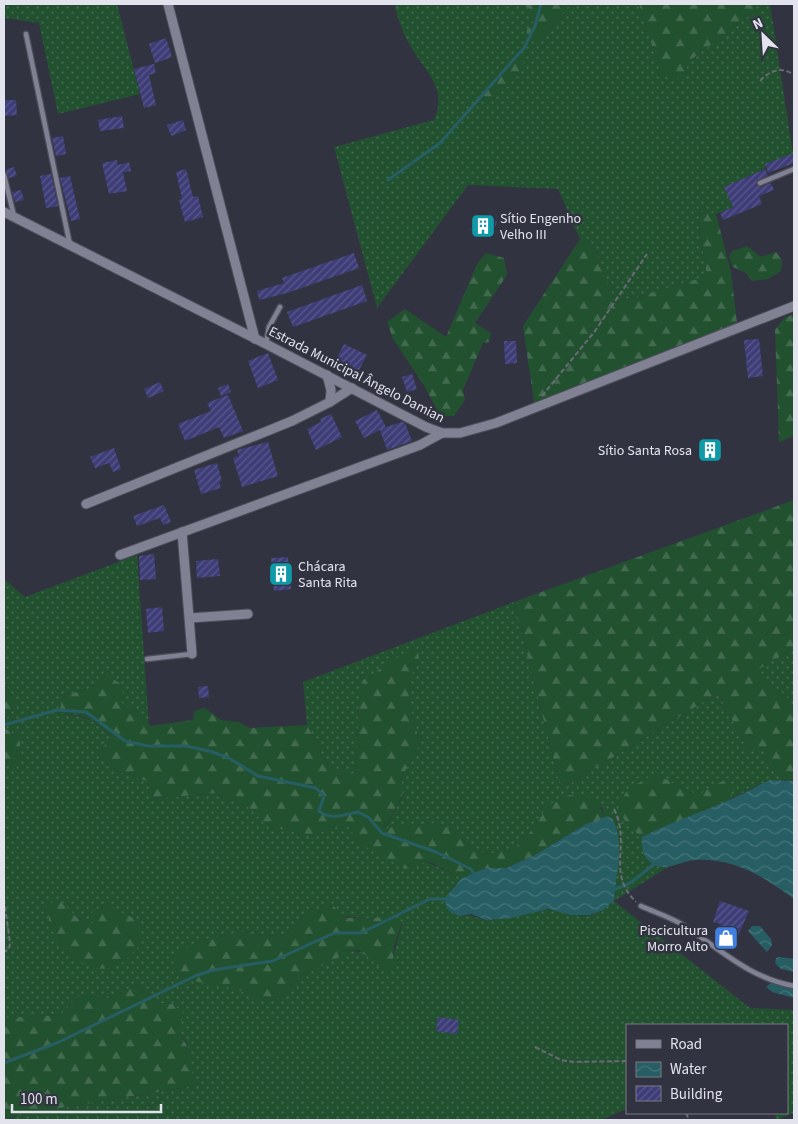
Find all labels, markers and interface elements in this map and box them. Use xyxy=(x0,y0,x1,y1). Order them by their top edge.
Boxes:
north arrow xyxy=(738,10,788,60)
text: N xyxy=(749,13,766,35)
place label: Sítio Engenho Velho III xyxy=(500,209,581,245)
building icon: Sítio Engenho Velho III xyxy=(470,213,496,239)
street label: Estrada Municipal Ângelo Damian xyxy=(265,322,448,428)
building icon: Sítio Santa Rosa xyxy=(697,437,723,463)
place label: Sítio Santa Rosa xyxy=(598,441,692,461)
place label: Chácara Santa Rita xyxy=(298,557,357,593)
building icon: Chácara Santa Rita xyxy=(268,561,294,587)
place label: Piscicultura Morro Alto xyxy=(639,921,708,957)
shop icon: Piscicultura Morro Alto xyxy=(713,925,739,951)
legend xyxy=(626,1024,788,1114)
text: Road xyxy=(670,1034,702,1055)
text: Water xyxy=(670,1059,707,1080)
scale bar xyxy=(12,1082,161,1114)
text: Building xyxy=(670,1084,723,1105)
text: 100 m xyxy=(20,1089,58,1110)

